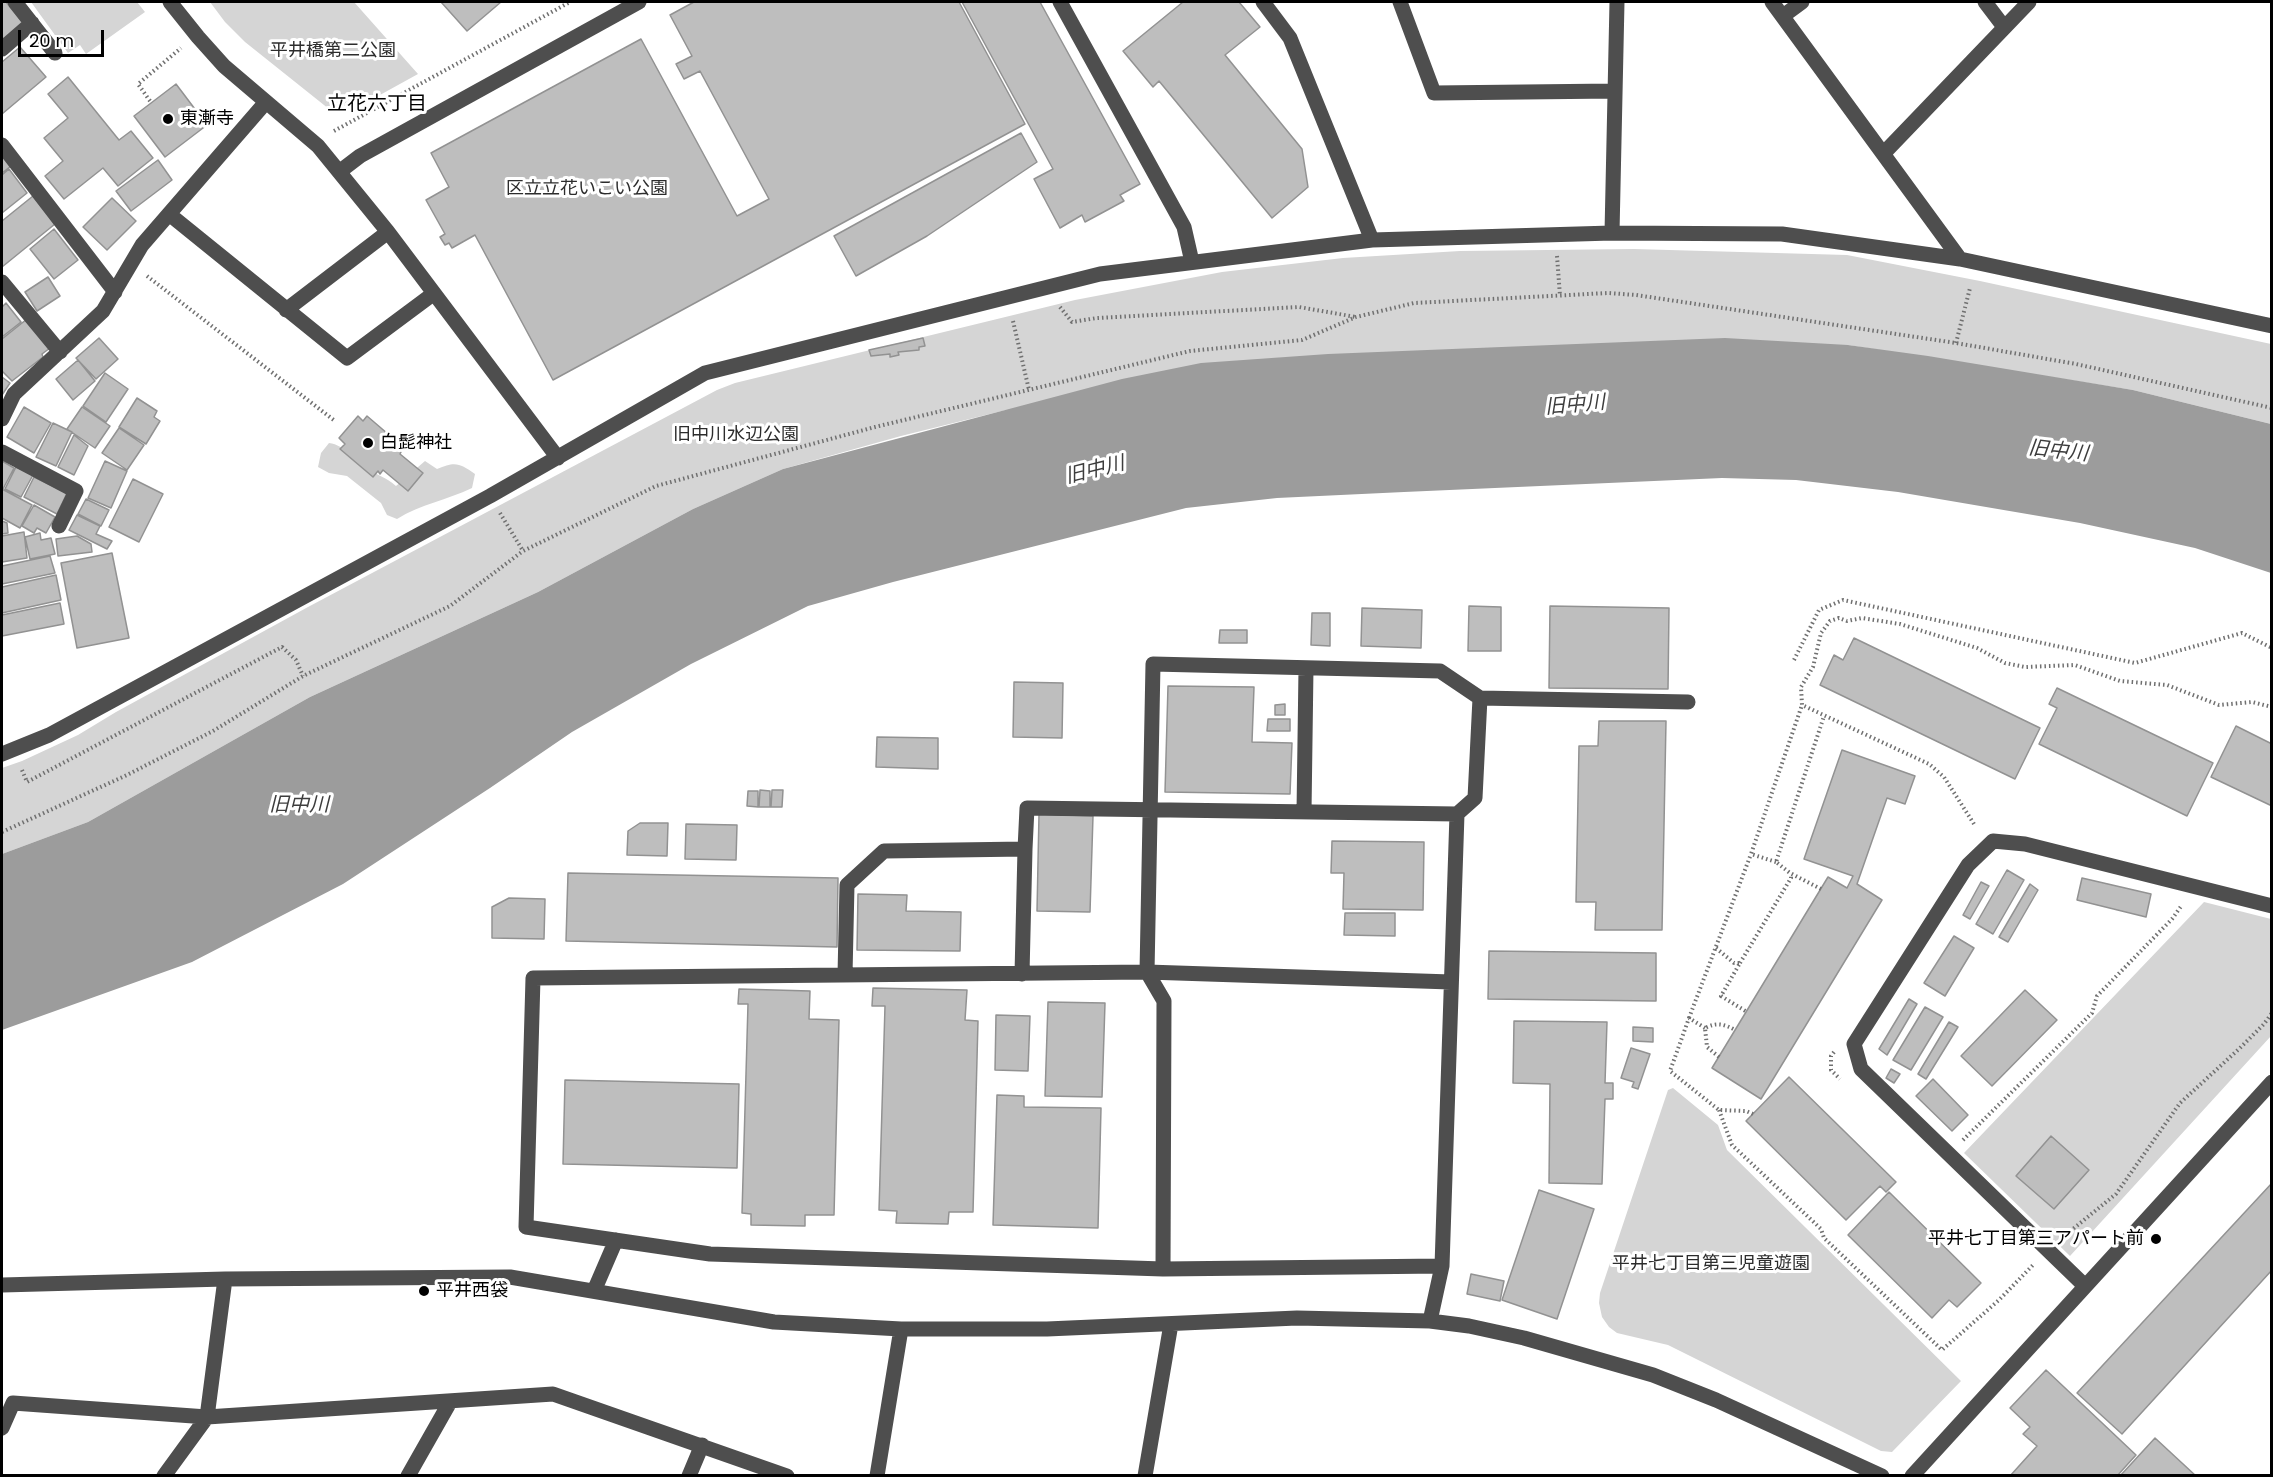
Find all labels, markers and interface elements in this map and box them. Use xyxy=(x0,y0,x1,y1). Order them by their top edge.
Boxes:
scale bar xyxy=(21,18,106,56)
text: 20 m xyxy=(29,28,74,53)
park label: 平井橋第二公園 xyxy=(270,40,396,62)
district label: 立花六丁目 xyxy=(327,93,427,117)
place label: 東漸寺 xyxy=(180,108,234,130)
marker: 東漸寺 xyxy=(161,112,175,126)
park label: 区立立花いこい公園 xyxy=(506,178,668,200)
water label: 旧中川 xyxy=(1544,391,1606,421)
park label: 旧中川水辺公園 xyxy=(673,424,799,446)
place label: 白髭神社 xyxy=(380,432,452,454)
marker: 白髭神社 xyxy=(361,436,375,450)
water label: 旧中川 xyxy=(2027,437,2089,467)
water label: 旧中川 xyxy=(1063,452,1127,490)
water label: 旧中川 xyxy=(269,794,329,818)
place label: 平井七丁目第三アパート前 xyxy=(1928,1228,2144,1250)
marker: 平井七丁目第三アパート前 xyxy=(2149,1232,2163,1246)
park label: 平井七丁目第三児童遊園 xyxy=(1612,1253,1810,1275)
place label: 平井西袋 xyxy=(436,1280,508,1302)
marker: 平井西袋 xyxy=(417,1284,431,1298)

